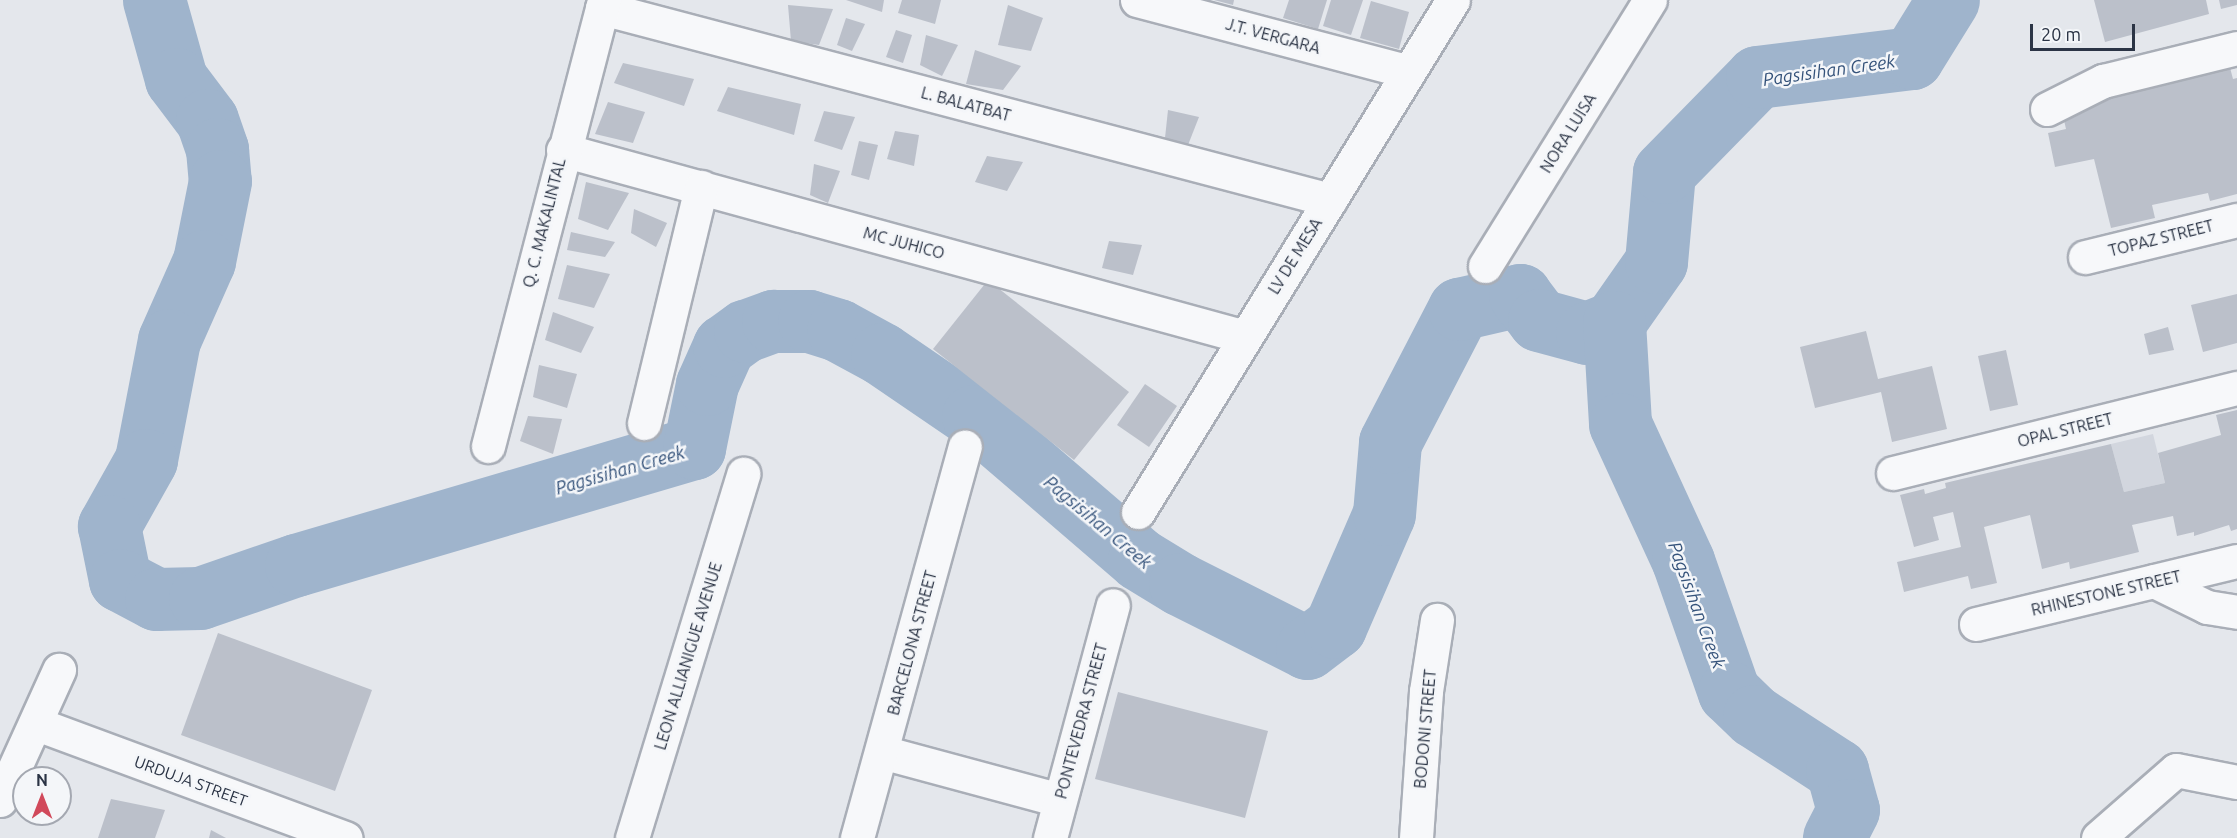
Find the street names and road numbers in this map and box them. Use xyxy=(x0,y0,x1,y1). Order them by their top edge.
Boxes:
street label: J.T. VERGARA xyxy=(1224,14,1322,58)
street label: L. BALATBAT xyxy=(919,83,1013,125)
street label: NORA LUISA xyxy=(1536,90,1600,176)
street label: Q. C. MAKALINTAL xyxy=(519,156,569,290)
street label: LV DE MESA xyxy=(1264,214,1326,298)
street label: TOPAZ STREET xyxy=(2107,216,2215,260)
street label: MC JUHICO xyxy=(861,223,947,263)
street label: OPAL STREET xyxy=(2015,409,2115,451)
street label: LEON ALLIANIGUE AVENUE xyxy=(650,560,726,752)
street label: RHINESTONE STREET xyxy=(2029,566,2183,620)
street label: BARCELONA STREET xyxy=(883,569,941,717)
street label: PONTEVEDRA STREET xyxy=(1051,641,1111,801)
street label: BODONI STREET xyxy=(1410,669,1440,789)
street label: URDUJA STREET xyxy=(132,752,250,810)

